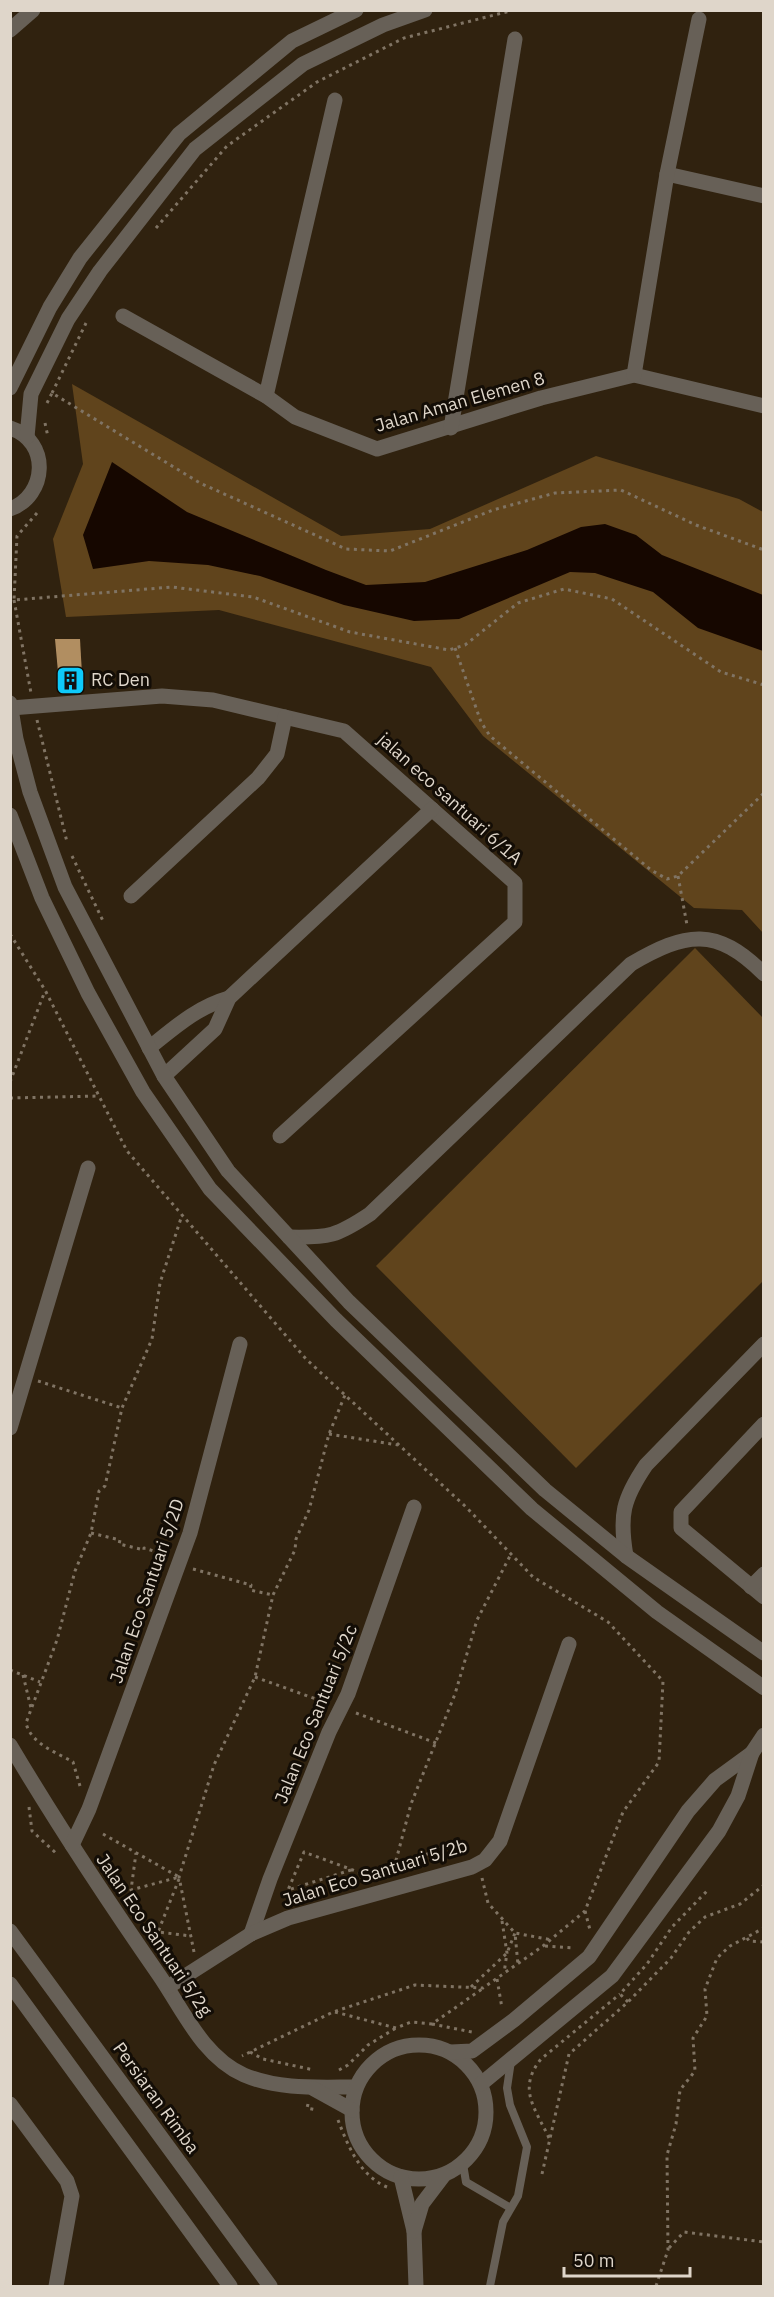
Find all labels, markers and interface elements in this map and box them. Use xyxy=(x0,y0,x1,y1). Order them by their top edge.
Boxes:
street label: Jalan Aman Elemen 8 xyxy=(372,366,547,437)
building icon: RC Den xyxy=(54,664,86,696)
place label: RC Den xyxy=(91,668,150,691)
street label: jalan eco santuari 6/1A xyxy=(373,728,528,870)
street label: Jalan Eco Santuari 5/2D xyxy=(104,1496,189,1686)
street label: Jalan Eco Santuari 5/2c xyxy=(269,1621,362,1807)
street label: Jalan Eco Santuari 5/2b xyxy=(280,1833,470,1912)
street label: Jalan Eco Santuari 5/2g xyxy=(91,1849,218,2021)
street label: Persiaran Rimba xyxy=(108,2037,205,2158)
scale bar xyxy=(564,2240,690,2278)
text: 50 m xyxy=(573,2249,615,2272)

